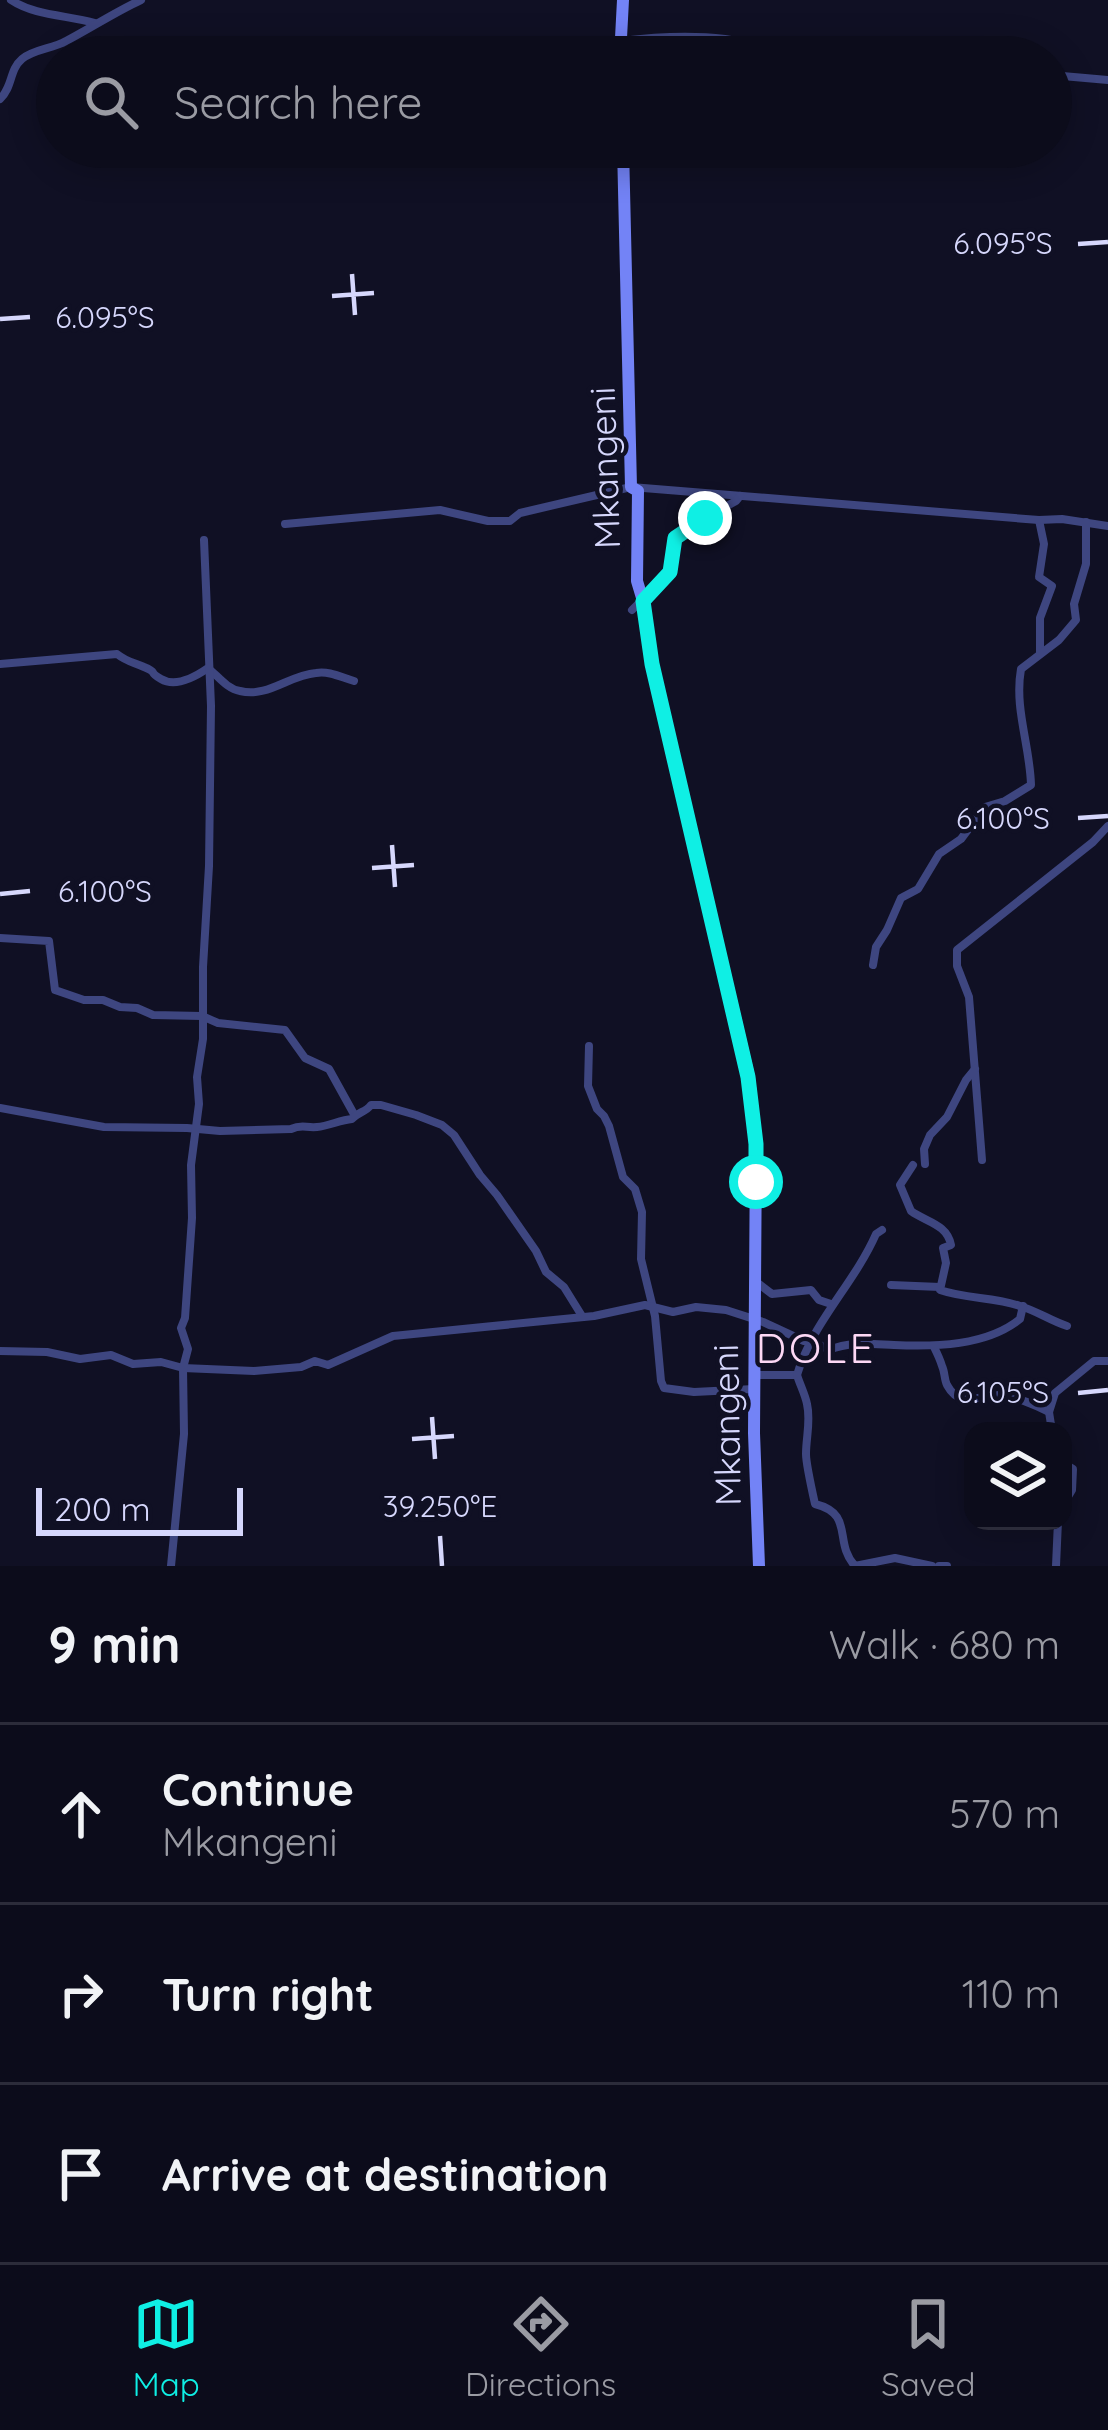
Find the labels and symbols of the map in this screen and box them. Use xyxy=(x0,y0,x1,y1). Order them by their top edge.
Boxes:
text: 6.095°S xyxy=(953,224,1053,262)
text: 6.095°S xyxy=(55,298,155,336)
street label: Mkangeni xyxy=(579,386,629,550)
route end xyxy=(678,491,732,545)
text: 6.100°S xyxy=(956,799,1050,837)
text: 6.100°S xyxy=(58,872,152,910)
route start xyxy=(729,1155,783,1209)
district label: DOLE xyxy=(756,1321,876,1374)
street label: Mkangeni xyxy=(702,1344,750,1506)
text: 6.105°S xyxy=(957,1373,1049,1411)
scale bar xyxy=(36,1482,243,1535)
text: 39.250°E xyxy=(383,1487,497,1525)

